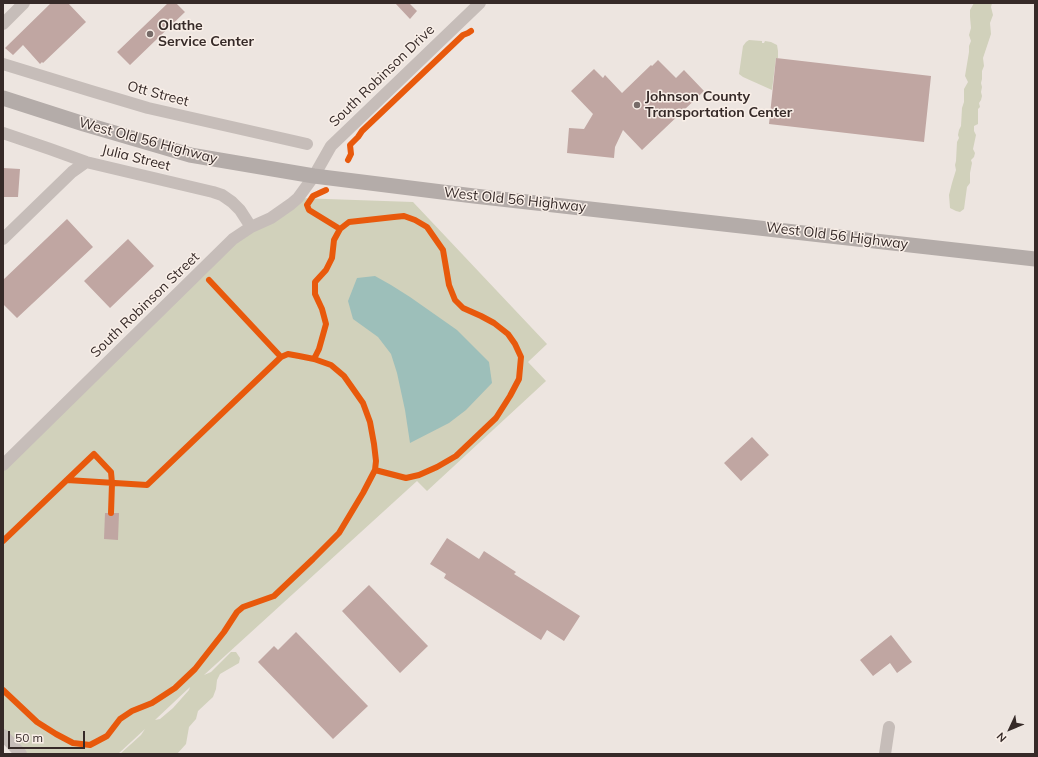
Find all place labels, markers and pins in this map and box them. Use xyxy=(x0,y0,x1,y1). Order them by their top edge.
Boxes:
place label: Olathe Service Center xyxy=(158,18,254,50)
marker: Olathe Service Center xyxy=(145,29,155,39)
place label: Johnson County Transportation Center xyxy=(645,89,792,122)
marker: Johnson County Transportation Center xyxy=(632,100,642,110)

